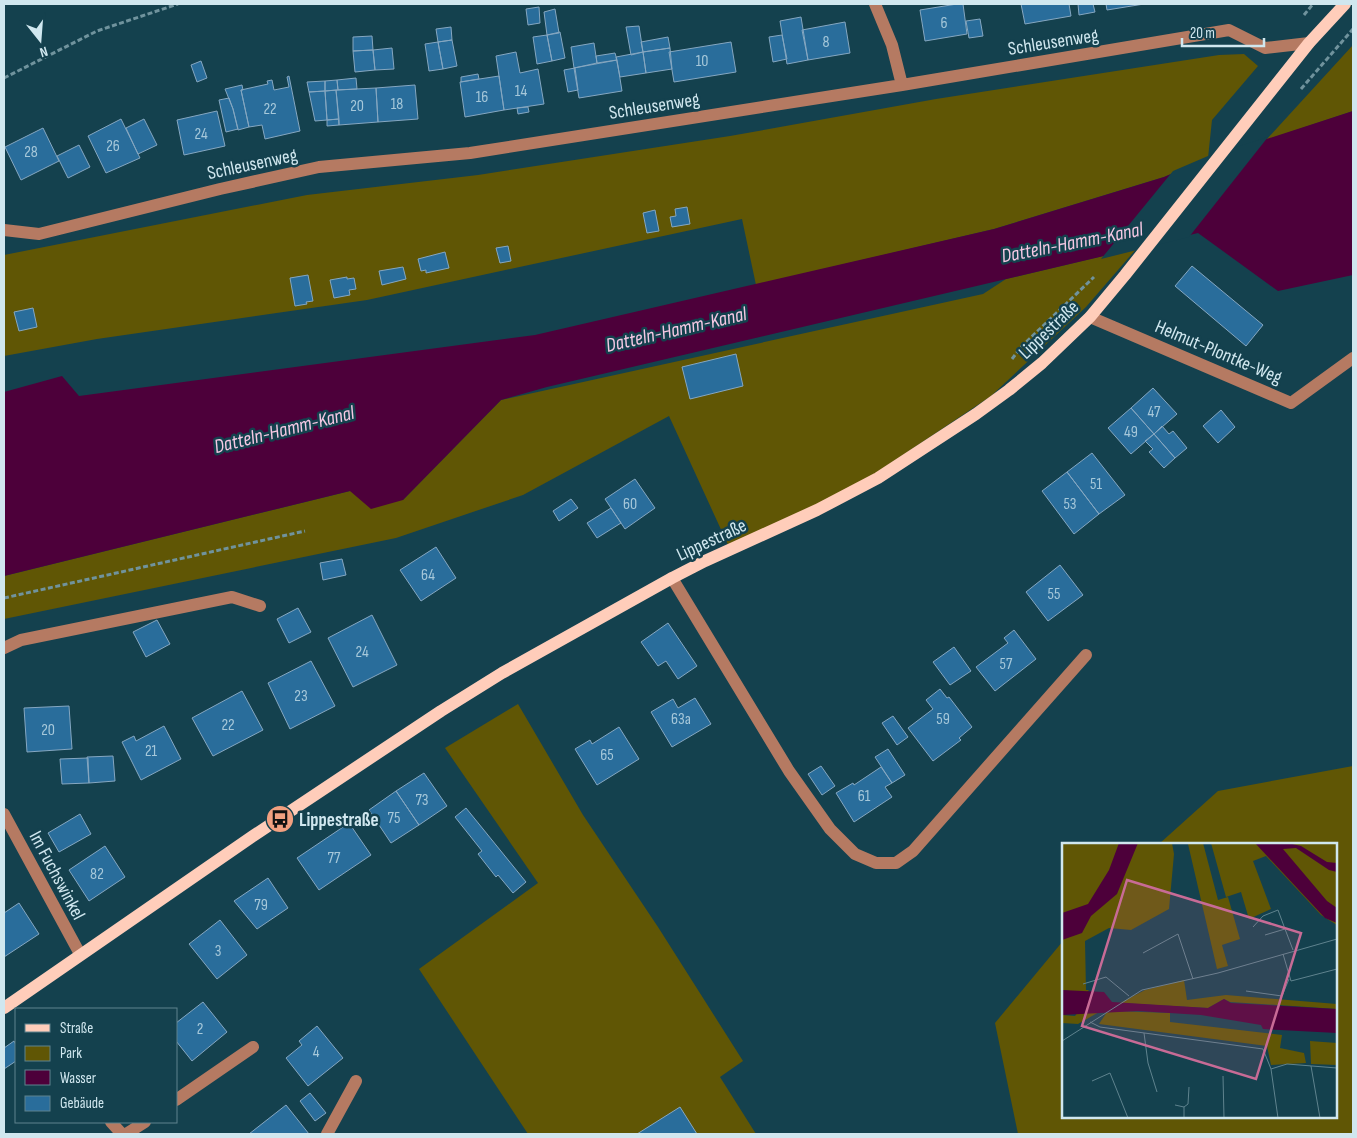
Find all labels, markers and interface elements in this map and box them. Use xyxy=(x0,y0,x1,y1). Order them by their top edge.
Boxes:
house number: 6 xyxy=(940,14,948,33)
north arrow xyxy=(15,15,65,65)
scale bar xyxy=(1182,15,1264,47)
street label: Schleusenweg xyxy=(1006,24,1101,61)
text: 20 m xyxy=(1190,24,1215,43)
house number: 8 xyxy=(822,33,830,52)
text: N xyxy=(38,43,50,61)
house number: 10 xyxy=(696,52,708,71)
house number: 14 xyxy=(515,82,527,101)
house number: 16 xyxy=(476,88,488,107)
street label: Schleusenweg xyxy=(607,88,702,125)
house number: 18 xyxy=(391,95,403,114)
house number: 20 xyxy=(350,97,364,116)
house number: 22 xyxy=(263,100,277,119)
house number: 24 xyxy=(194,125,208,144)
house number: 26 xyxy=(106,137,120,156)
house number: 28 xyxy=(24,143,38,162)
street label: Schleusenweg xyxy=(205,144,300,185)
water label: Datteln-Hamm-Kanal xyxy=(999,217,1146,268)
street label: Lippestraße xyxy=(1014,296,1084,364)
water label: Datteln-Hamm-Kanal xyxy=(604,302,750,358)
street label: Helmut-Plontke-Weg xyxy=(1152,315,1286,390)
water label: Datteln-Hamm-Kanal xyxy=(212,401,358,459)
house number: 47 xyxy=(1148,403,1161,422)
house number: 49 xyxy=(1124,423,1138,442)
house number: 51 xyxy=(1090,475,1102,494)
house number: 60 xyxy=(623,495,637,514)
house number: 53 xyxy=(1063,495,1077,514)
street label: Lippestraße xyxy=(673,514,750,567)
house number: 64 xyxy=(421,566,435,585)
house number: 55 xyxy=(1048,585,1060,604)
house number: 24 xyxy=(355,643,369,662)
house number: 57 xyxy=(1000,655,1013,674)
house number: 23 xyxy=(294,687,308,706)
house number: 63a xyxy=(671,710,691,729)
house number: 59 xyxy=(936,710,950,729)
house number: 22 xyxy=(221,716,235,735)
house number: 20 xyxy=(41,721,55,740)
house number: 21 xyxy=(145,742,158,761)
house number: 65 xyxy=(600,746,614,765)
house number: 61 xyxy=(858,787,871,806)
house number: 73 xyxy=(415,791,429,810)
bus stop icon: Lippestraße xyxy=(265,804,295,834)
place label: Lippestraße xyxy=(299,809,379,832)
house number: 75 xyxy=(388,809,400,828)
street label: Im Fuchswinkel xyxy=(24,827,90,924)
inset map xyxy=(1062,843,1337,1118)
house number: 77 xyxy=(328,849,341,868)
house number: 82 xyxy=(90,865,104,884)
house number: 79 xyxy=(254,896,268,915)
house number: 3 xyxy=(215,942,221,961)
legend xyxy=(15,1008,178,1123)
text: Straße xyxy=(60,1019,93,1038)
house number: 2 xyxy=(197,1020,203,1039)
house number: 4 xyxy=(313,1043,320,1062)
text: Park xyxy=(60,1044,82,1063)
text: Wasser xyxy=(60,1069,97,1088)
text: Gebäude xyxy=(60,1094,104,1113)

